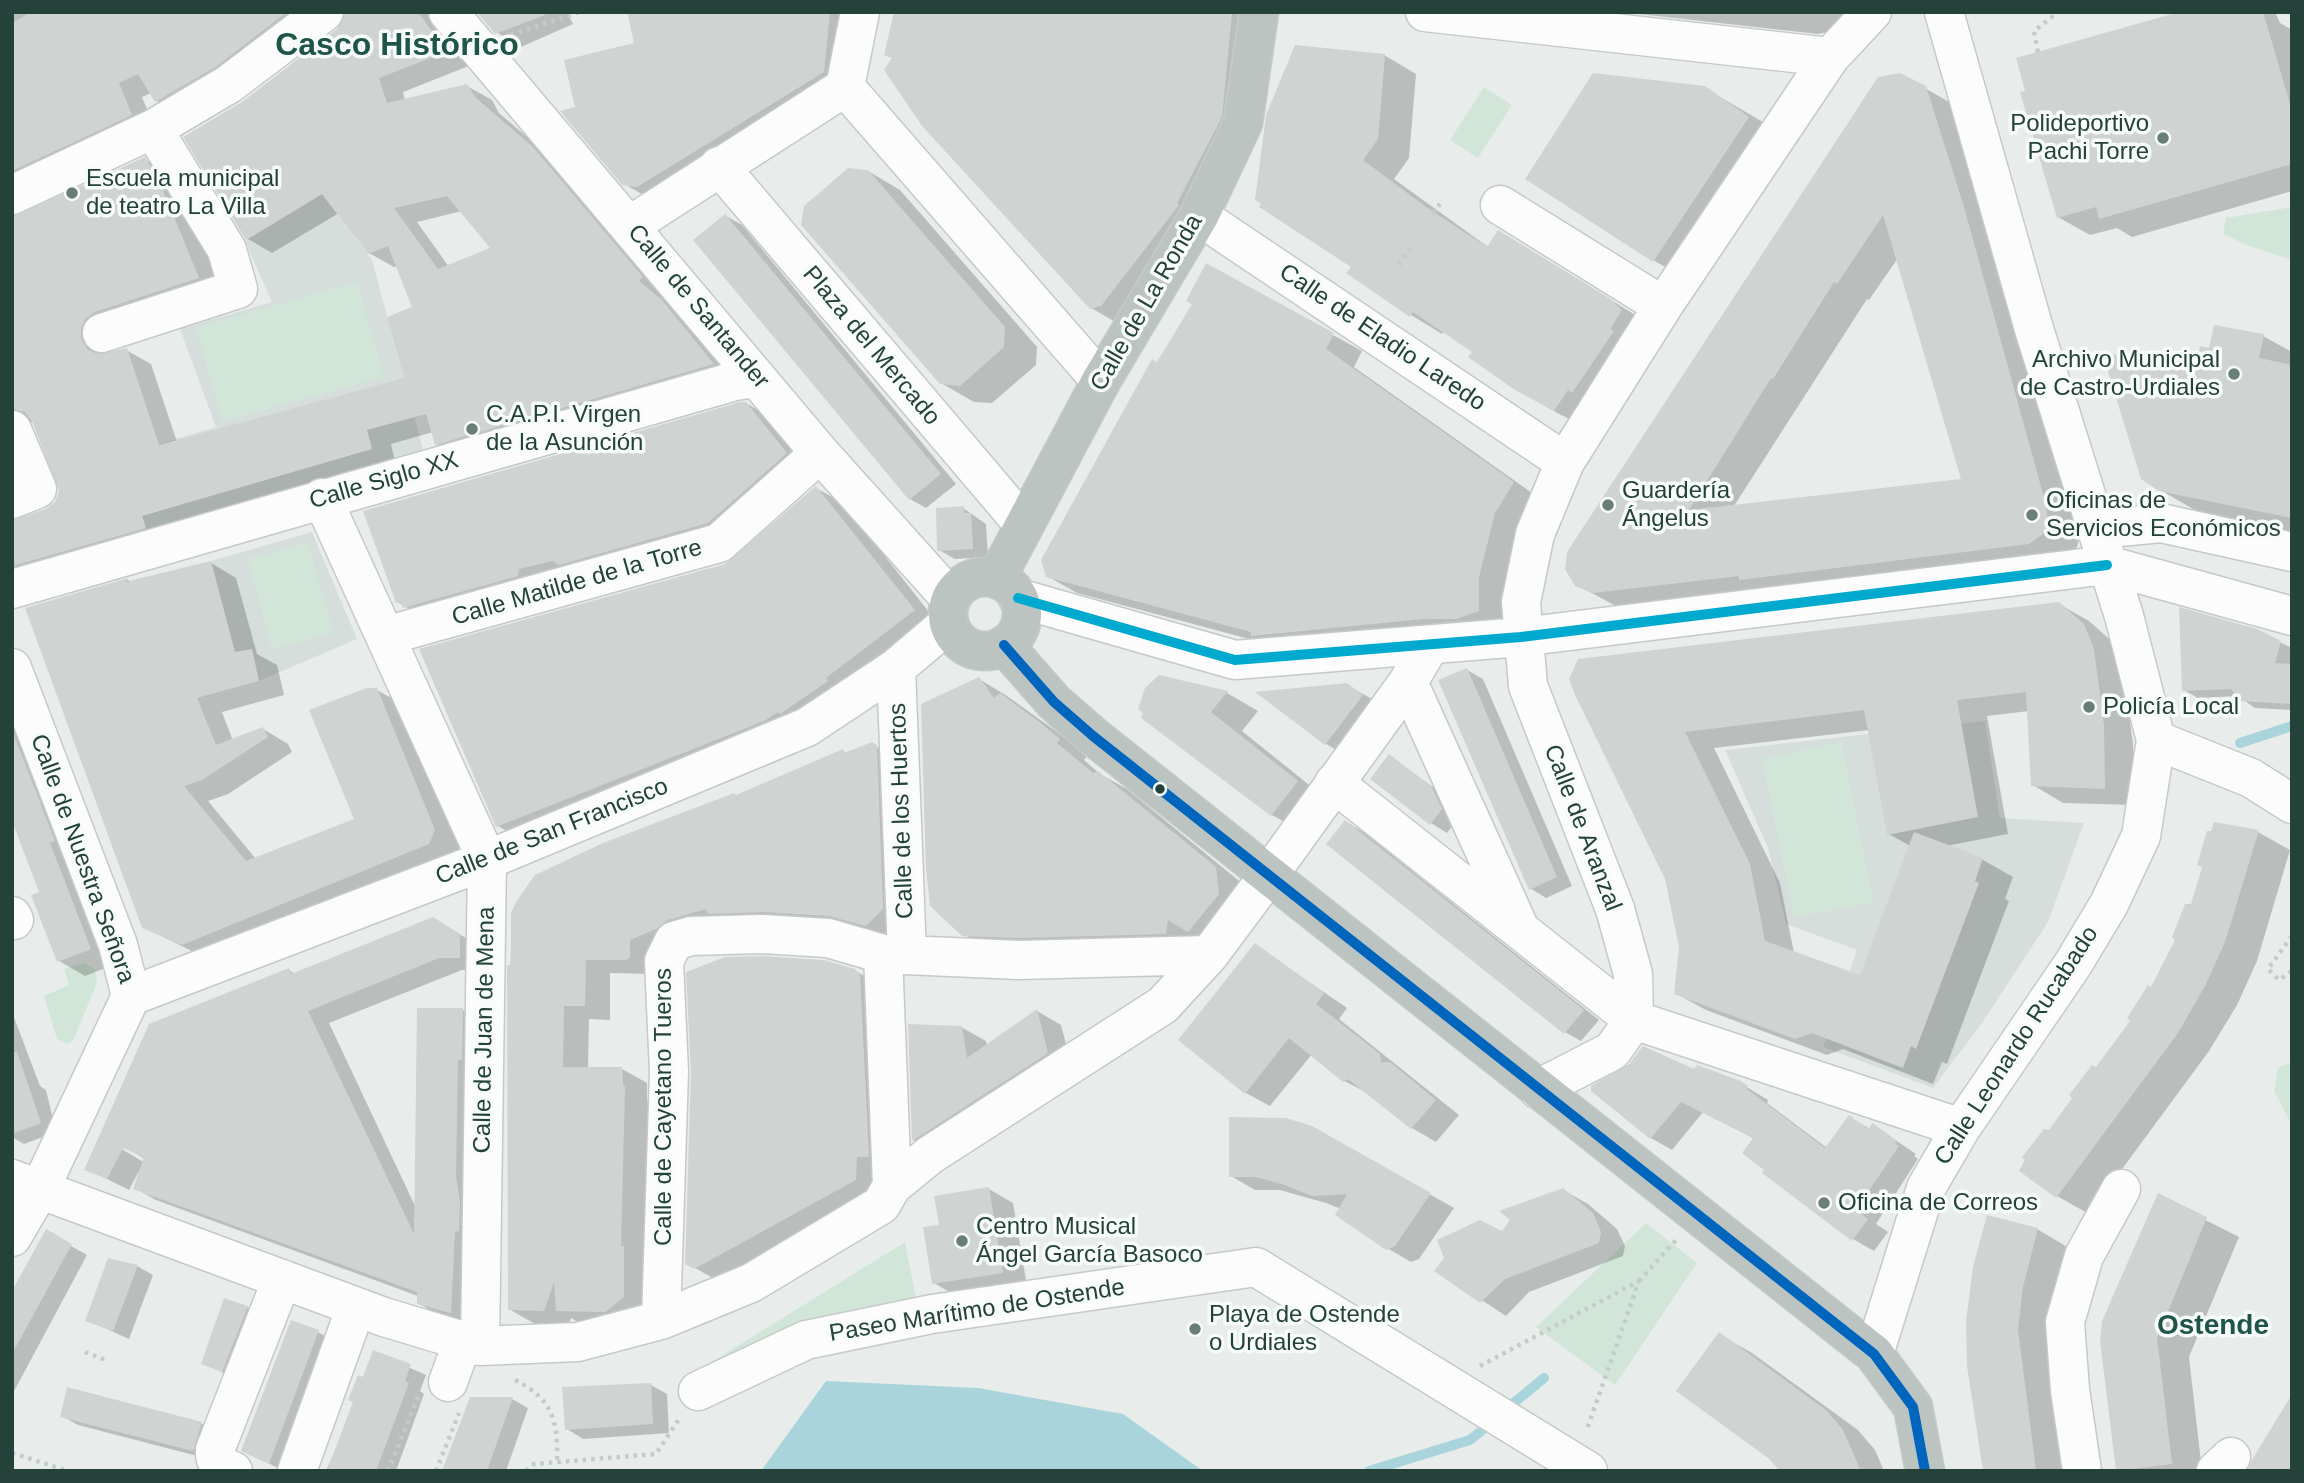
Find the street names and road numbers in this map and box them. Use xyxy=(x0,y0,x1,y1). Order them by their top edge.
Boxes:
street label: Calle de La Ronda xyxy=(1085,210,1209,396)
street label: Calle de Santander xyxy=(621,219,775,395)
street label: Calle de Eladio Laredo xyxy=(1273,258,1491,418)
street label: Plaza del Mercado xyxy=(796,261,946,431)
street label: Calle Siglo XX xyxy=(306,446,462,516)
street label: Calle Matilde de la Torre xyxy=(449,533,705,633)
street label: Calle de los Huertos xyxy=(884,703,920,919)
street label: Calle de Nuestra Señora xyxy=(24,731,140,987)
street label: Calle de Aranzal xyxy=(1537,741,1627,915)
street label: Calle de San Francisco xyxy=(432,772,672,892)
street label: Calle de Juan de Mena xyxy=(468,906,502,1154)
street label: Calle Leonardo Rucabado xyxy=(1929,921,2105,1171)
street label: Calle de Cayetano Tueros xyxy=(650,968,678,1246)
street label: Paseo Marítimo de Ostende xyxy=(827,1273,1127,1349)

